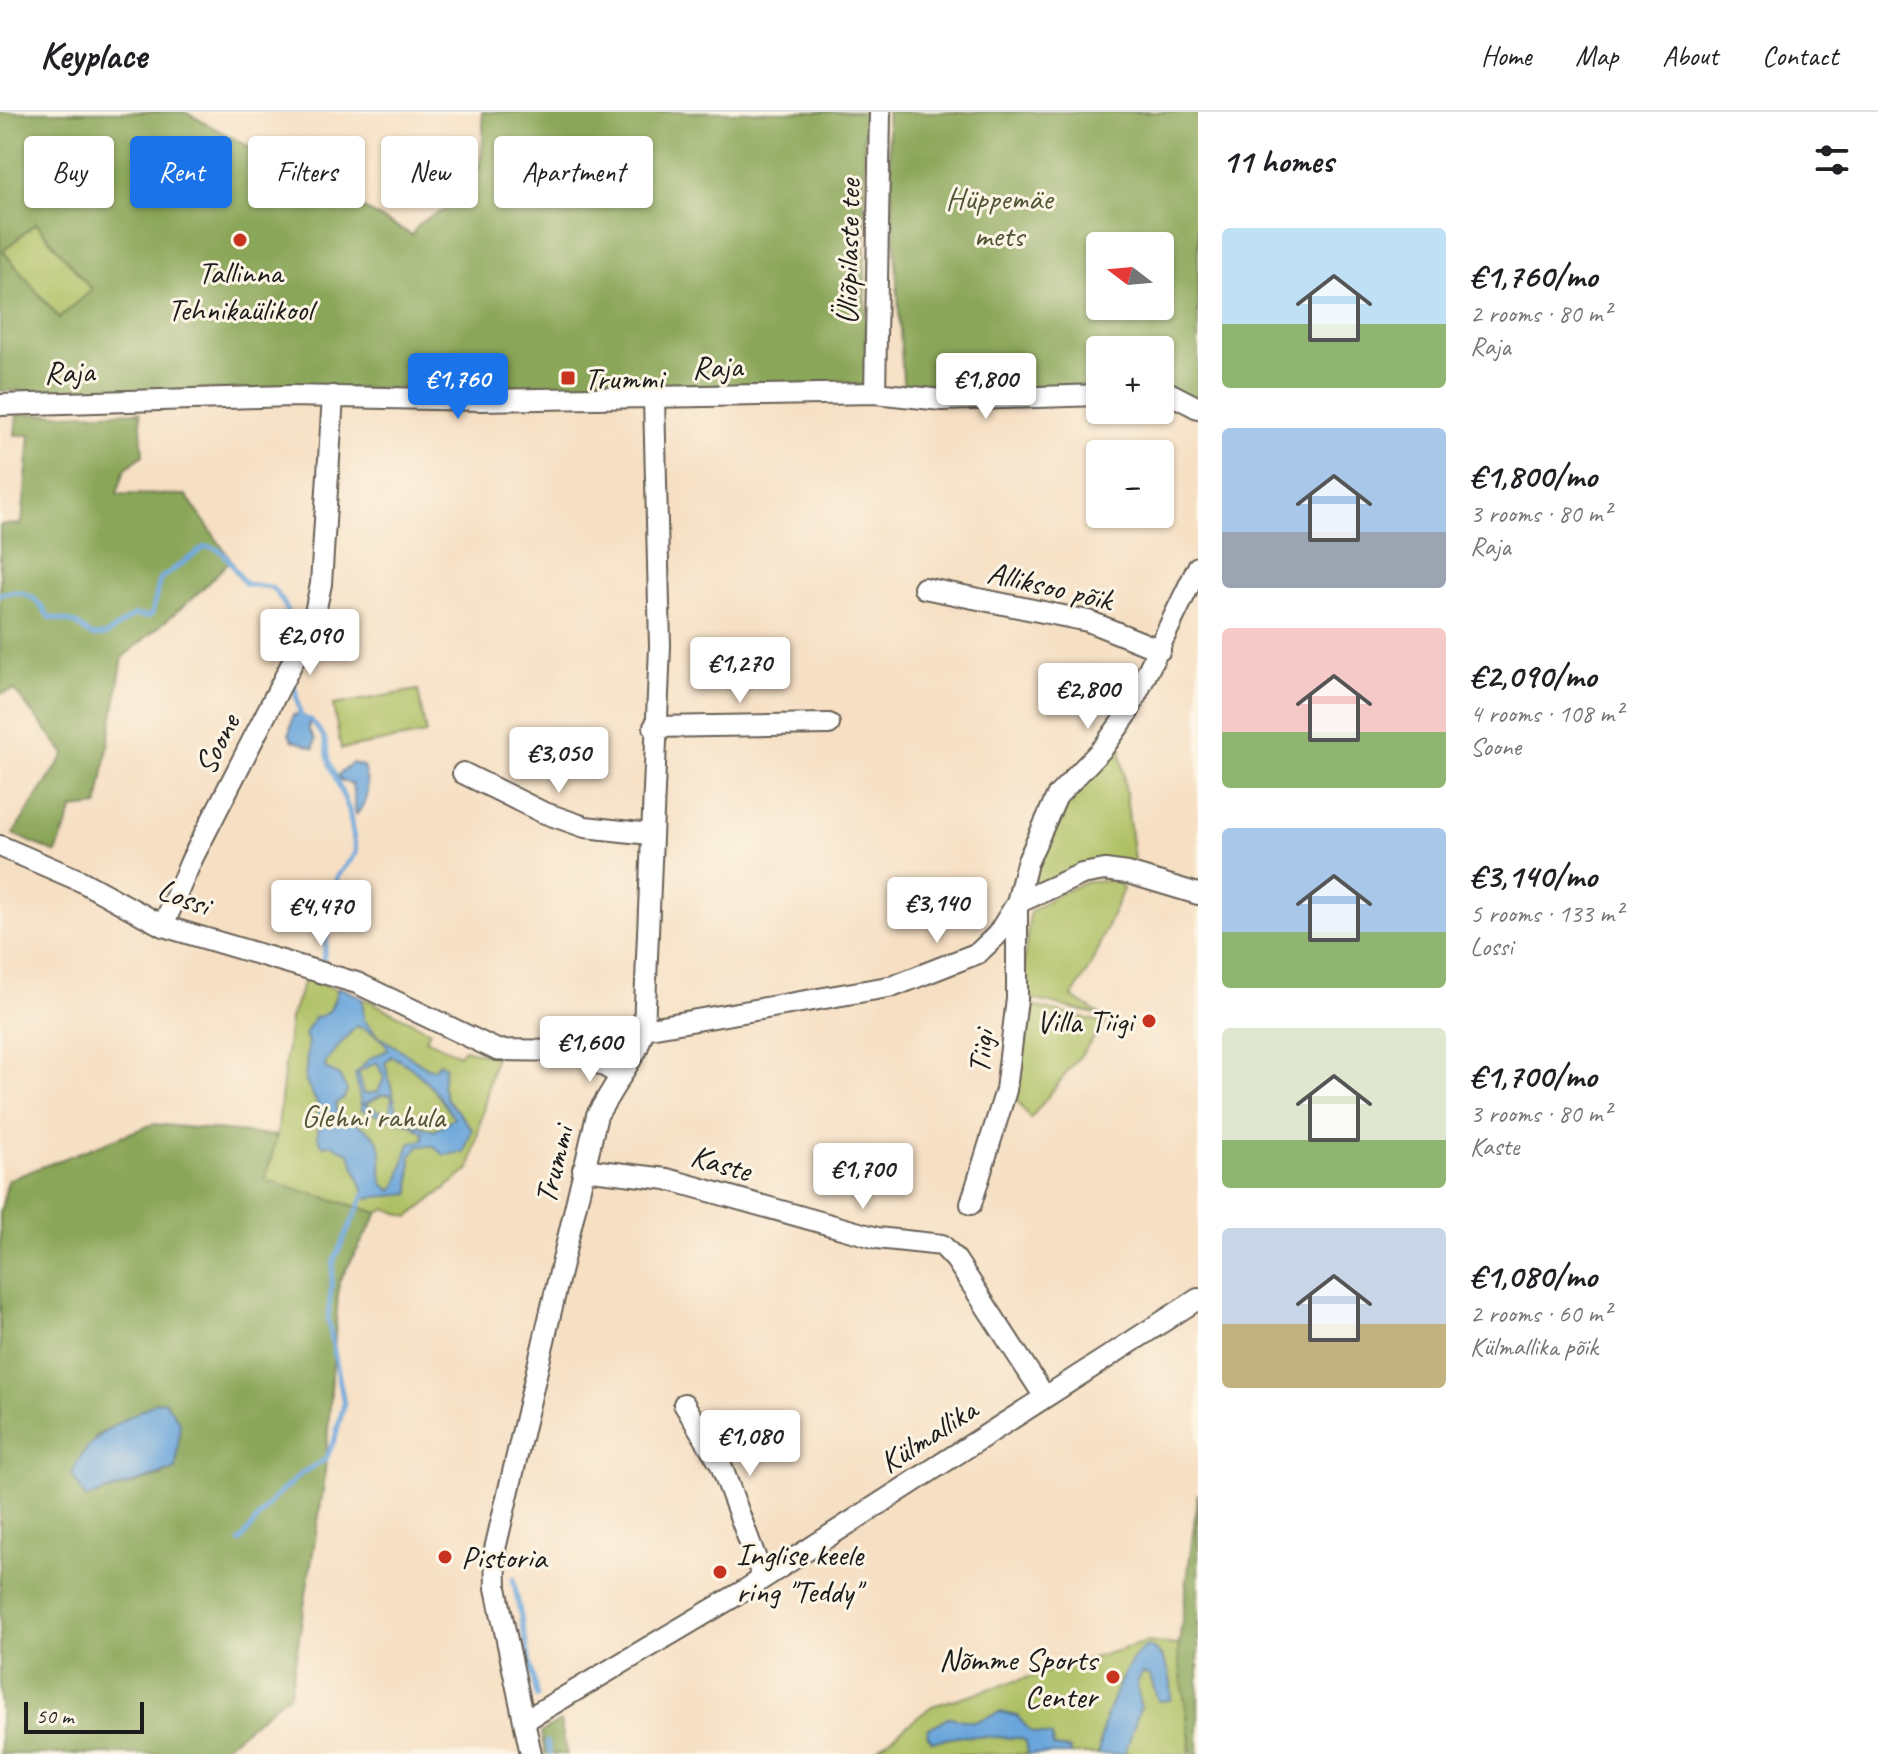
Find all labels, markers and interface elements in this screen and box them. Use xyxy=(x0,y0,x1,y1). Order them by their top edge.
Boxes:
text: Keyplace xyxy=(40,32,147,79)
text: Home xyxy=(1481,38,1531,73)
text: Map xyxy=(1575,38,1618,73)
text: About xyxy=(1662,38,1718,73)
text: Contact xyxy=(1762,38,1838,73)
chip: Buy xyxy=(24,136,114,208)
chip: Rent xyxy=(130,136,232,208)
chip: Filters xyxy=(248,136,365,208)
chip: New xyxy=(381,136,478,208)
chip: Apartment xyxy=(494,136,653,208)
icon: filters xyxy=(1810,138,1854,182)
text: 11 homes xyxy=(1222,139,1333,182)
street label: Üliõpilaste tee xyxy=(826,176,870,325)
park label: Hüppemäe mets xyxy=(946,178,1055,256)
marker: Tallinna Tehnikaülikool xyxy=(231,231,249,249)
north arrow xyxy=(1086,232,1174,320)
map controls xyxy=(1086,232,1174,528)
place label: Tallinna Tehnikaülikool xyxy=(167,252,318,330)
text: €1,760/mo xyxy=(1470,254,1597,297)
icon: home xyxy=(1286,260,1382,356)
text: 2 rooms · 80 m² xyxy=(1470,297,1611,330)
text: Raja xyxy=(1470,330,1511,363)
button: + xyxy=(1086,336,1174,424)
street label: Raja xyxy=(691,346,745,388)
street label: Raja xyxy=(43,351,97,393)
pin: €1,760 xyxy=(393,353,523,421)
pin: €1,800 xyxy=(921,353,1051,421)
place label: Trummi xyxy=(584,358,667,399)
text: €1,760 xyxy=(426,362,490,395)
text: €1,800 xyxy=(954,362,1018,395)
marker: Trummi xyxy=(559,369,577,387)
button: − xyxy=(1086,440,1174,528)
text: €1,800/mo xyxy=(1470,454,1597,497)
icon: home xyxy=(1286,460,1382,556)
text: 3 rooms · 80 m² xyxy=(1470,497,1611,530)
text: Raja xyxy=(1470,530,1511,563)
street label: Alliksoo põik xyxy=(984,552,1119,621)
pin: €2,090 xyxy=(245,609,375,677)
text: €2,090 xyxy=(278,618,342,651)
pin: €1,270 xyxy=(675,637,805,705)
text: €1,270 xyxy=(708,646,772,679)
text: €2,090/mo xyxy=(1470,654,1596,697)
icon: home xyxy=(1286,660,1382,756)
pin: €2,800 xyxy=(1023,663,1153,731)
text: €2,800 xyxy=(1056,672,1120,705)
text: 4 rooms · 108 m² xyxy=(1470,697,1622,730)
street label: Soone xyxy=(185,704,251,781)
pin: €3,050 xyxy=(494,727,624,795)
text: Soone xyxy=(1470,730,1521,763)
text: €3,050 xyxy=(527,736,591,769)
text: €3,140/mo xyxy=(1470,854,1597,897)
icon: home xyxy=(1286,860,1382,956)
street label: Lossi xyxy=(152,868,220,927)
pin: €3,140 xyxy=(872,877,1002,945)
pin: €4,470 xyxy=(256,880,386,948)
text: €3,140 xyxy=(905,886,969,919)
text: €4,470 xyxy=(289,889,353,922)
text: 5 rooms · 133 m² xyxy=(1470,897,1622,930)
text: Lossi xyxy=(1470,930,1513,963)
place label: Villa Tiigi xyxy=(1036,1001,1137,1042)
marker: Villa Tiigi xyxy=(1140,1012,1158,1030)
pin: €1,600 xyxy=(525,1016,655,1084)
street label: Tiigi xyxy=(958,1024,1005,1076)
text: €1,600 xyxy=(558,1025,622,1058)
text: €1,700/mo xyxy=(1470,1054,1597,1097)
icon: home xyxy=(1286,1060,1382,1156)
park label: Glehni rahula xyxy=(301,1096,447,1137)
text: 3 rooms · 80 m² xyxy=(1470,1097,1611,1130)
street label: Trummi xyxy=(525,1118,584,1208)
text: Kaste xyxy=(1470,1130,1519,1163)
street label: Kaste xyxy=(686,1135,758,1192)
pin: €1,700 xyxy=(798,1143,928,1211)
text: €1,700 xyxy=(831,1152,895,1185)
text: €1,080/mo xyxy=(1470,1254,1597,1297)
icon: home xyxy=(1286,1260,1382,1356)
text: 2 rooms · 60 m² xyxy=(1470,1297,1611,1330)
text: Külmallika põik xyxy=(1470,1330,1598,1363)
street label: Külmallika xyxy=(871,1388,987,1483)
pin: €1,080 xyxy=(685,1410,815,1478)
text: €1,080 xyxy=(718,1419,782,1452)
place label: Inglise keele ring "Teddy" xyxy=(736,1534,867,1612)
place label: Pistoria xyxy=(461,1537,548,1578)
marker: Pistoria xyxy=(436,1548,454,1566)
marker: Inglise keele ring "Teddy" xyxy=(711,1563,729,1581)
place label: Nõmme Sports Center xyxy=(939,1639,1100,1717)
marker: Nõmme Sports Center xyxy=(1104,1668,1122,1686)
scale bar xyxy=(24,1698,144,1734)
text: 50 m xyxy=(36,1702,73,1730)

